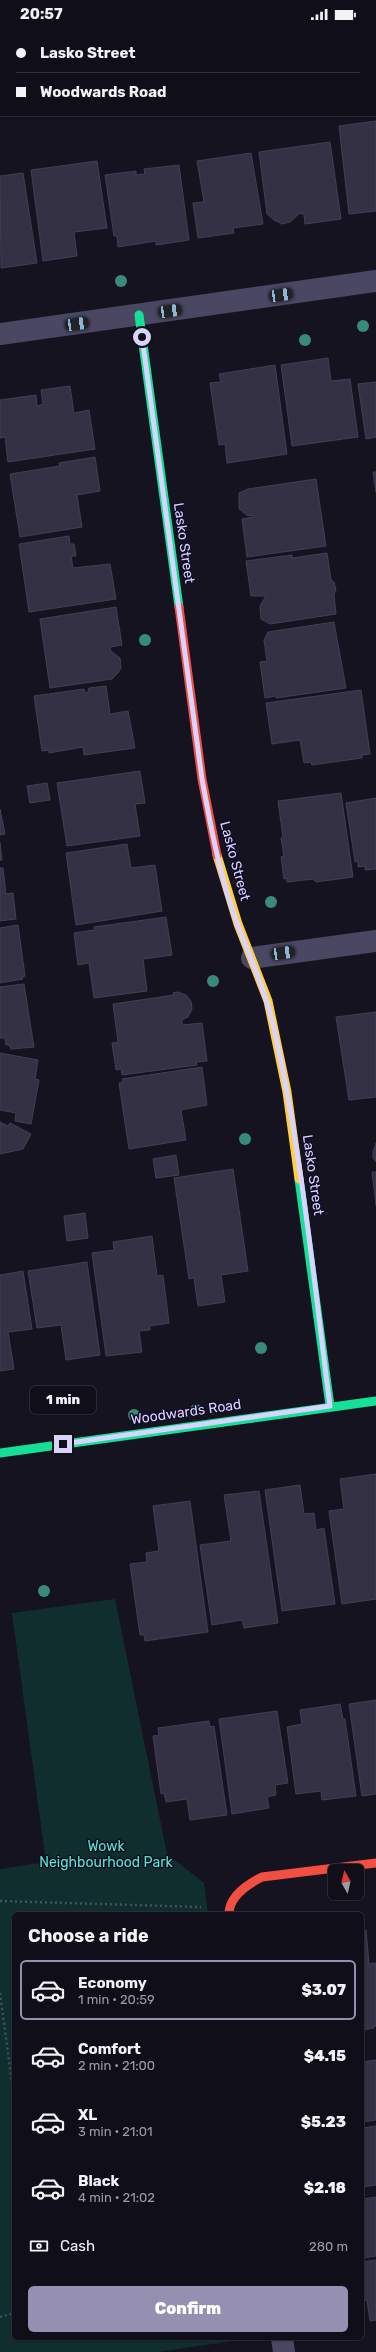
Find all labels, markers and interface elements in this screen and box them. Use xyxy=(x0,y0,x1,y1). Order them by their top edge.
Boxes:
text: 20:57 xyxy=(20,5,63,23)
text: Lasko Street xyxy=(40,44,135,62)
text: Woodwards Road xyxy=(40,83,167,101)
car xyxy=(268,287,294,303)
car xyxy=(157,303,183,319)
car xyxy=(64,316,90,332)
route start xyxy=(133,328,151,346)
street label: Lasko Street xyxy=(170,501,198,585)
street label: Lasko Street xyxy=(216,819,254,903)
car xyxy=(270,945,296,961)
street label: Lasko Street xyxy=(299,1133,327,1217)
callout: 1 min xyxy=(30,1386,96,1414)
text: 1 min xyxy=(46,1392,80,1407)
street label: Woodwards Road xyxy=(130,1396,242,1428)
route end xyxy=(54,1435,72,1453)
park label: Wowk Neighbourhood Park xyxy=(39,1838,173,1871)
north arrow xyxy=(328,1864,364,1900)
map controls xyxy=(328,1864,364,1900)
text: Choose a ride xyxy=(28,1925,149,1947)
icon: car xyxy=(30,1972,66,2008)
text: Economy xyxy=(78,1974,147,1992)
text: $3.07 xyxy=(302,1981,346,1999)
text: 1 min · 20:59 xyxy=(78,1992,155,2007)
icon: car xyxy=(30,2038,66,2074)
text: Comfort xyxy=(78,2040,141,2058)
text: $4.15 xyxy=(304,2047,346,2065)
text: 2 min · 21:00 xyxy=(78,2058,155,2073)
icon: car xyxy=(30,2104,66,2140)
text: XL xyxy=(78,2106,97,2124)
text: $5.23 xyxy=(301,2113,346,2131)
text: 3 min · 21:01 xyxy=(78,2124,153,2139)
icon: car xyxy=(30,2170,66,2206)
text: Black xyxy=(78,2172,119,2190)
text: $2.18 xyxy=(304,2179,346,2197)
text: 4 min · 21:02 xyxy=(78,2190,155,2205)
icon: cash xyxy=(28,2235,50,2257)
text: Cash xyxy=(60,2237,95,2255)
text: 280 m xyxy=(309,2239,348,2254)
button: Confirm xyxy=(28,2286,348,2332)

